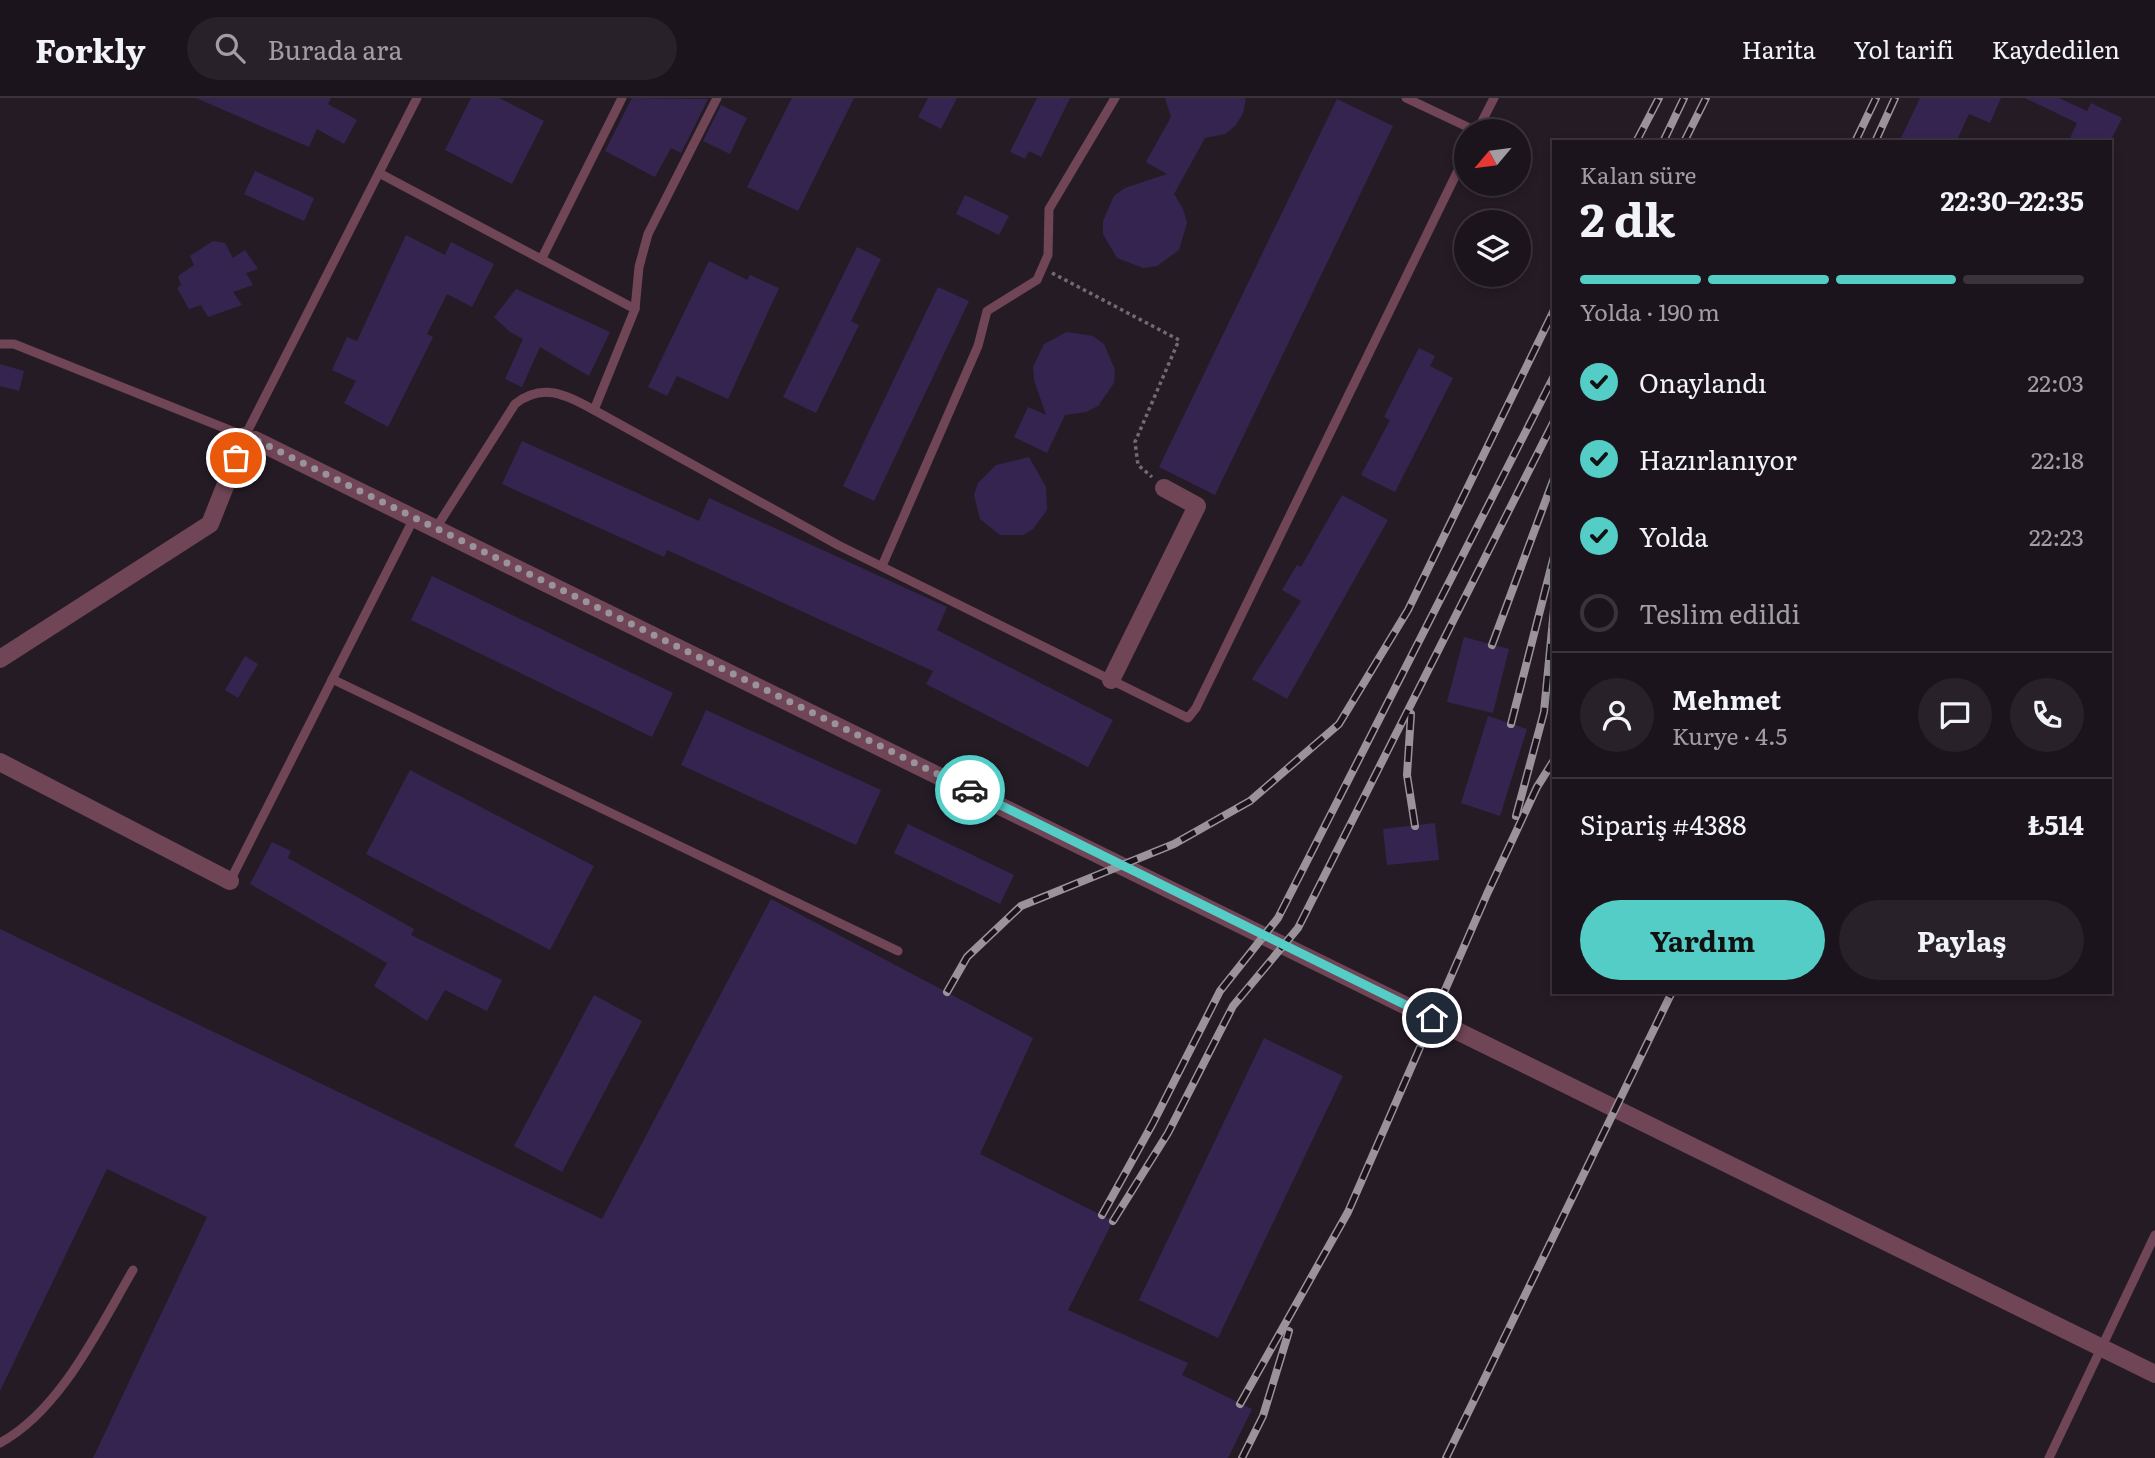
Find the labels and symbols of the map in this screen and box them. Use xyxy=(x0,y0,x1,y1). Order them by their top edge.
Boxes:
north arrow xyxy=(1454,119,1531,196)
pin xyxy=(206,428,266,488)
courier xyxy=(935,755,1005,825)
pin xyxy=(1402,988,1462,1048)

